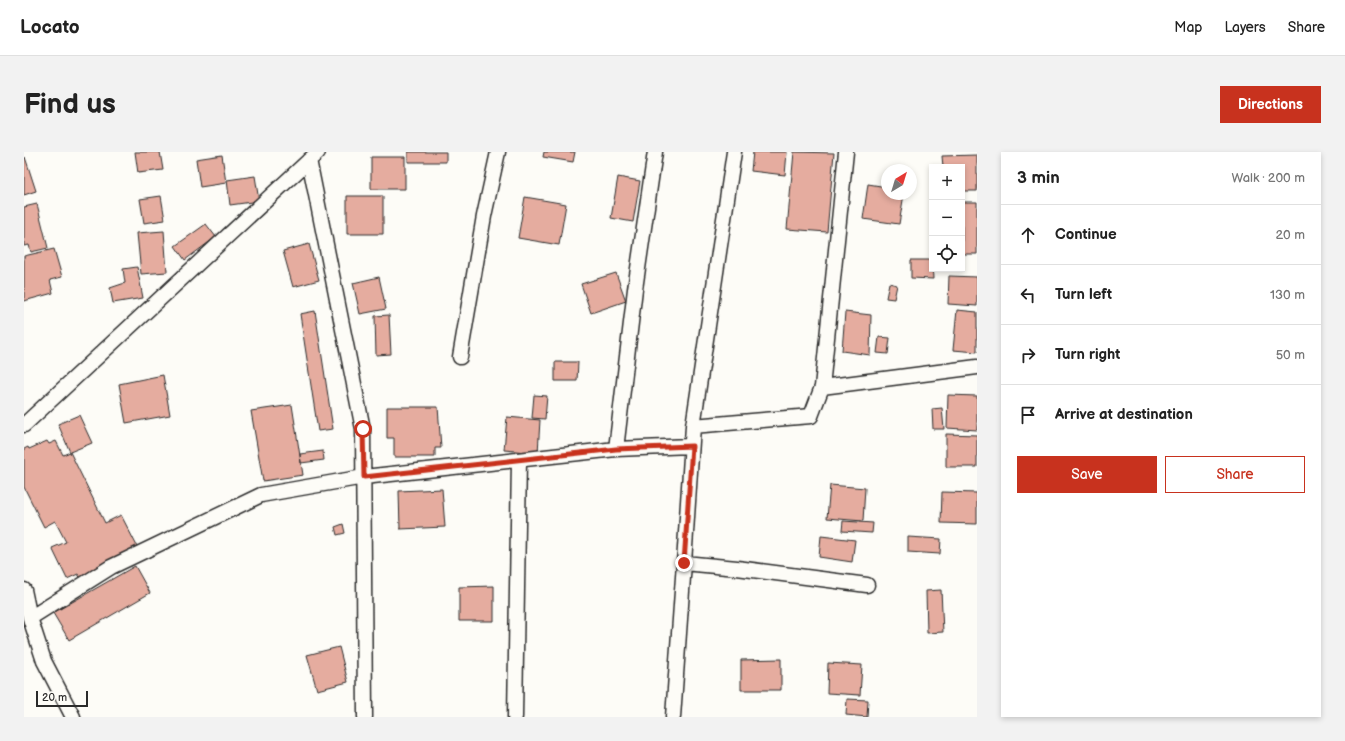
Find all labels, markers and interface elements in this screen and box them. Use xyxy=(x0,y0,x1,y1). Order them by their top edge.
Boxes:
text: Locato xyxy=(20,16,80,39)
text: Map xyxy=(1174,19,1202,36)
text: Layers xyxy=(1224,19,1266,36)
text: Share xyxy=(1288,19,1325,36)
button: Directions xyxy=(1220,86,1321,123)
text: Find us xyxy=(24,88,116,121)
north arrow xyxy=(881,164,917,200)
map controls xyxy=(929,164,965,272)
button: + xyxy=(929,164,965,200)
text: 3 min xyxy=(1017,168,1060,188)
text: Walk · 200 m xyxy=(1232,170,1305,186)
button: − xyxy=(929,200,965,236)
icon: ahead xyxy=(1017,224,1039,246)
text: Continue xyxy=(1055,225,1117,244)
text: 20 m xyxy=(1275,227,1305,243)
button: locate xyxy=(929,236,965,272)
icon: left xyxy=(1017,284,1039,306)
text: Turn left xyxy=(1055,285,1112,304)
text: 130 m xyxy=(1270,287,1305,303)
icon: right xyxy=(1017,344,1039,366)
text: Turn right xyxy=(1055,345,1120,364)
text: 50 m xyxy=(1276,347,1305,363)
icon: arrive xyxy=(1017,404,1039,426)
text: Arrive at destination xyxy=(1055,405,1193,424)
route start xyxy=(354,420,372,438)
button: Save xyxy=(1017,456,1157,493)
button: Share xyxy=(1165,456,1305,493)
route end xyxy=(675,554,693,572)
scale bar xyxy=(36,689,88,708)
text: 20 m xyxy=(42,691,67,704)

